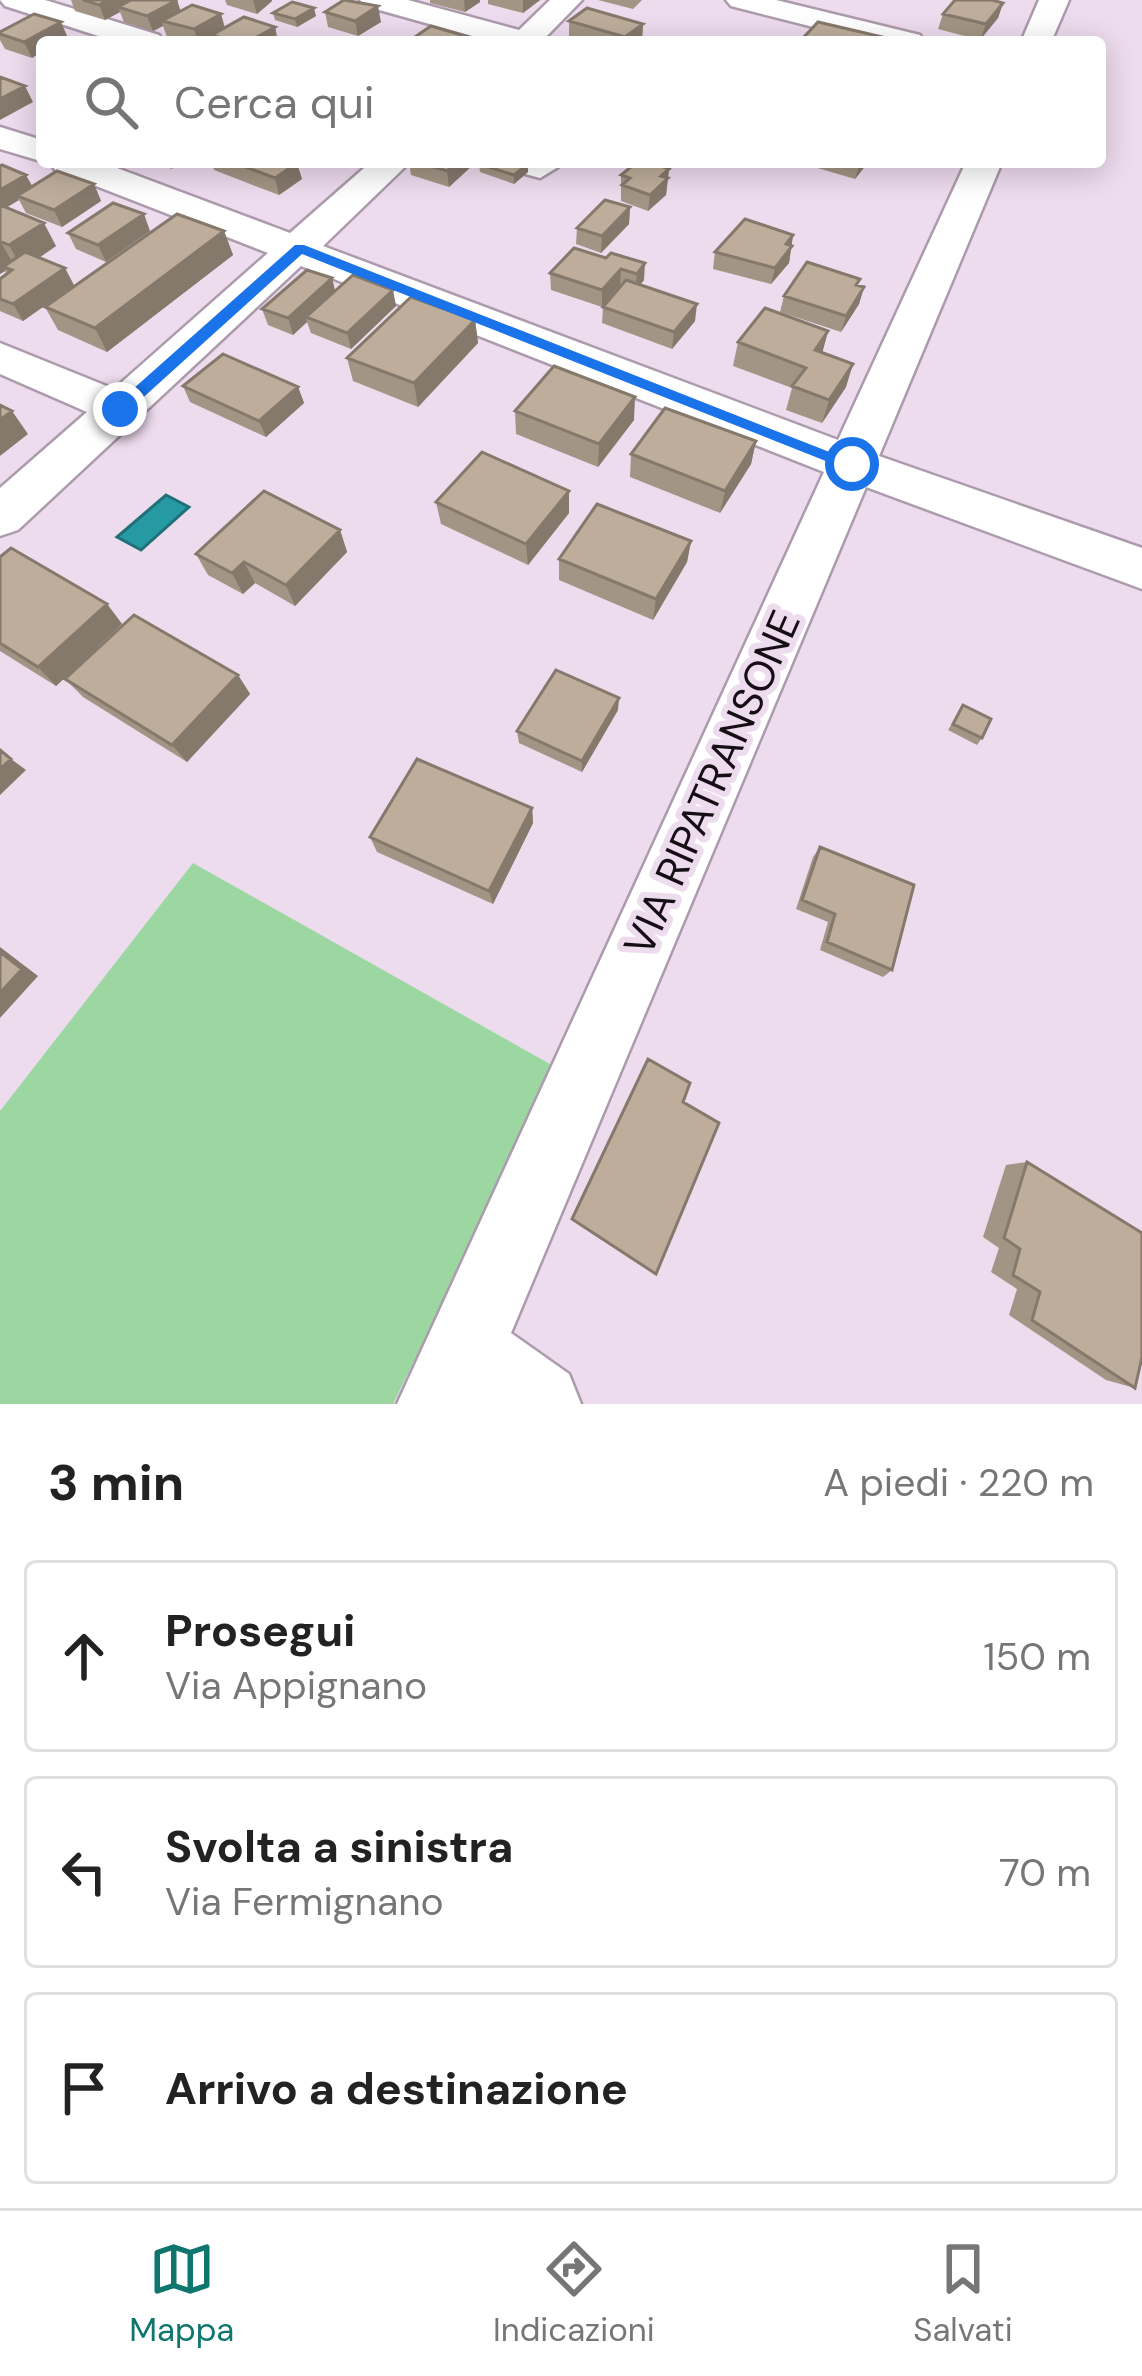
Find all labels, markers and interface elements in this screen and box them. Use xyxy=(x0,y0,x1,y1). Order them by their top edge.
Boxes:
search box xyxy=(36,36,1106,168)
icon: search xyxy=(78,69,144,135)
text: Cerca qui xyxy=(174,73,375,132)
route end xyxy=(93,382,147,436)
route start xyxy=(825,437,879,491)
street label: VIA RIPATRANSONE xyxy=(611,602,813,964)
text: 3 min xyxy=(48,1449,184,1516)
text: A piedi · 220 m xyxy=(823,1457,1094,1508)
text: Prosegui xyxy=(165,1601,355,1660)
icon: ahead xyxy=(51,1623,117,1689)
text: 150 m xyxy=(983,1631,1091,1682)
text: Via Appignano xyxy=(165,1660,427,1711)
text: Svolta a sinistra xyxy=(165,1817,513,1876)
icon: left xyxy=(51,1839,117,1905)
text: 70 m xyxy=(999,1847,1091,1898)
text: Via Fermignano xyxy=(165,1876,444,1927)
icon: arrive xyxy=(51,2055,117,2121)
text: Arrivo a destinazione xyxy=(165,2059,628,2118)
tab: Mappa xyxy=(129,2236,234,2351)
tab: Indicazioni xyxy=(493,2236,655,2351)
tab: Salvati xyxy=(913,2236,1013,2351)

